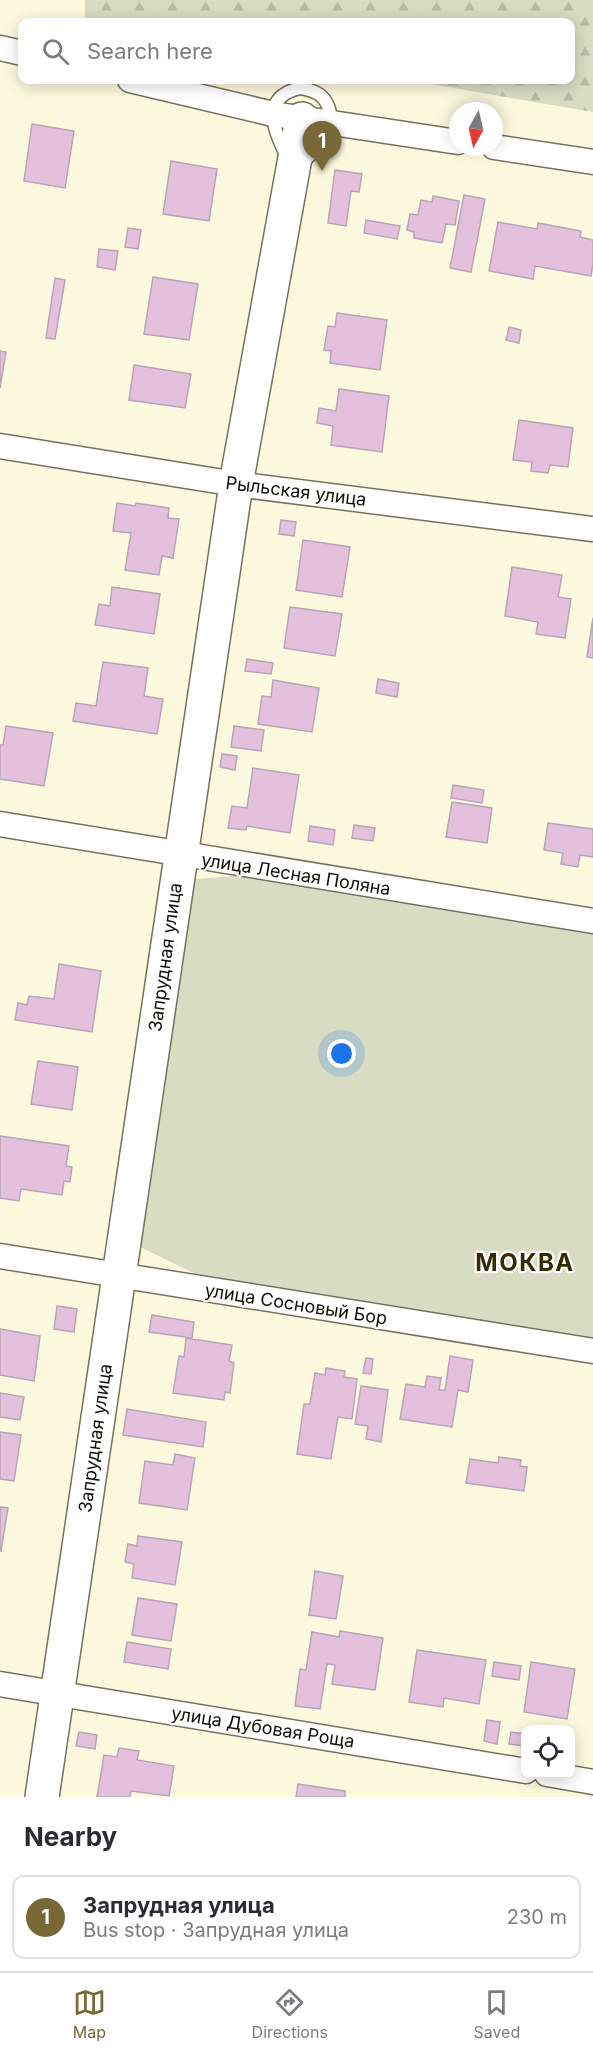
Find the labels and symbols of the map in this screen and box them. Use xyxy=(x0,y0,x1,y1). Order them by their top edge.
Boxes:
north arrow xyxy=(449,102,503,156)
pin: 1 xyxy=(302,122,342,171)
street label: Рыльская улица xyxy=(224,472,368,510)
street label: улица Лесная Поляна xyxy=(200,849,392,899)
street label: Запрудная улица xyxy=(144,881,186,1033)
your location xyxy=(327,1039,356,1068)
district label: МОКВА xyxy=(475,1248,575,1277)
street label: улица Сосновый Бор xyxy=(203,1279,389,1329)
street label: Запрудная улица xyxy=(74,1362,116,1514)
street label: улица Дубовая Роща xyxy=(170,1702,356,1752)

